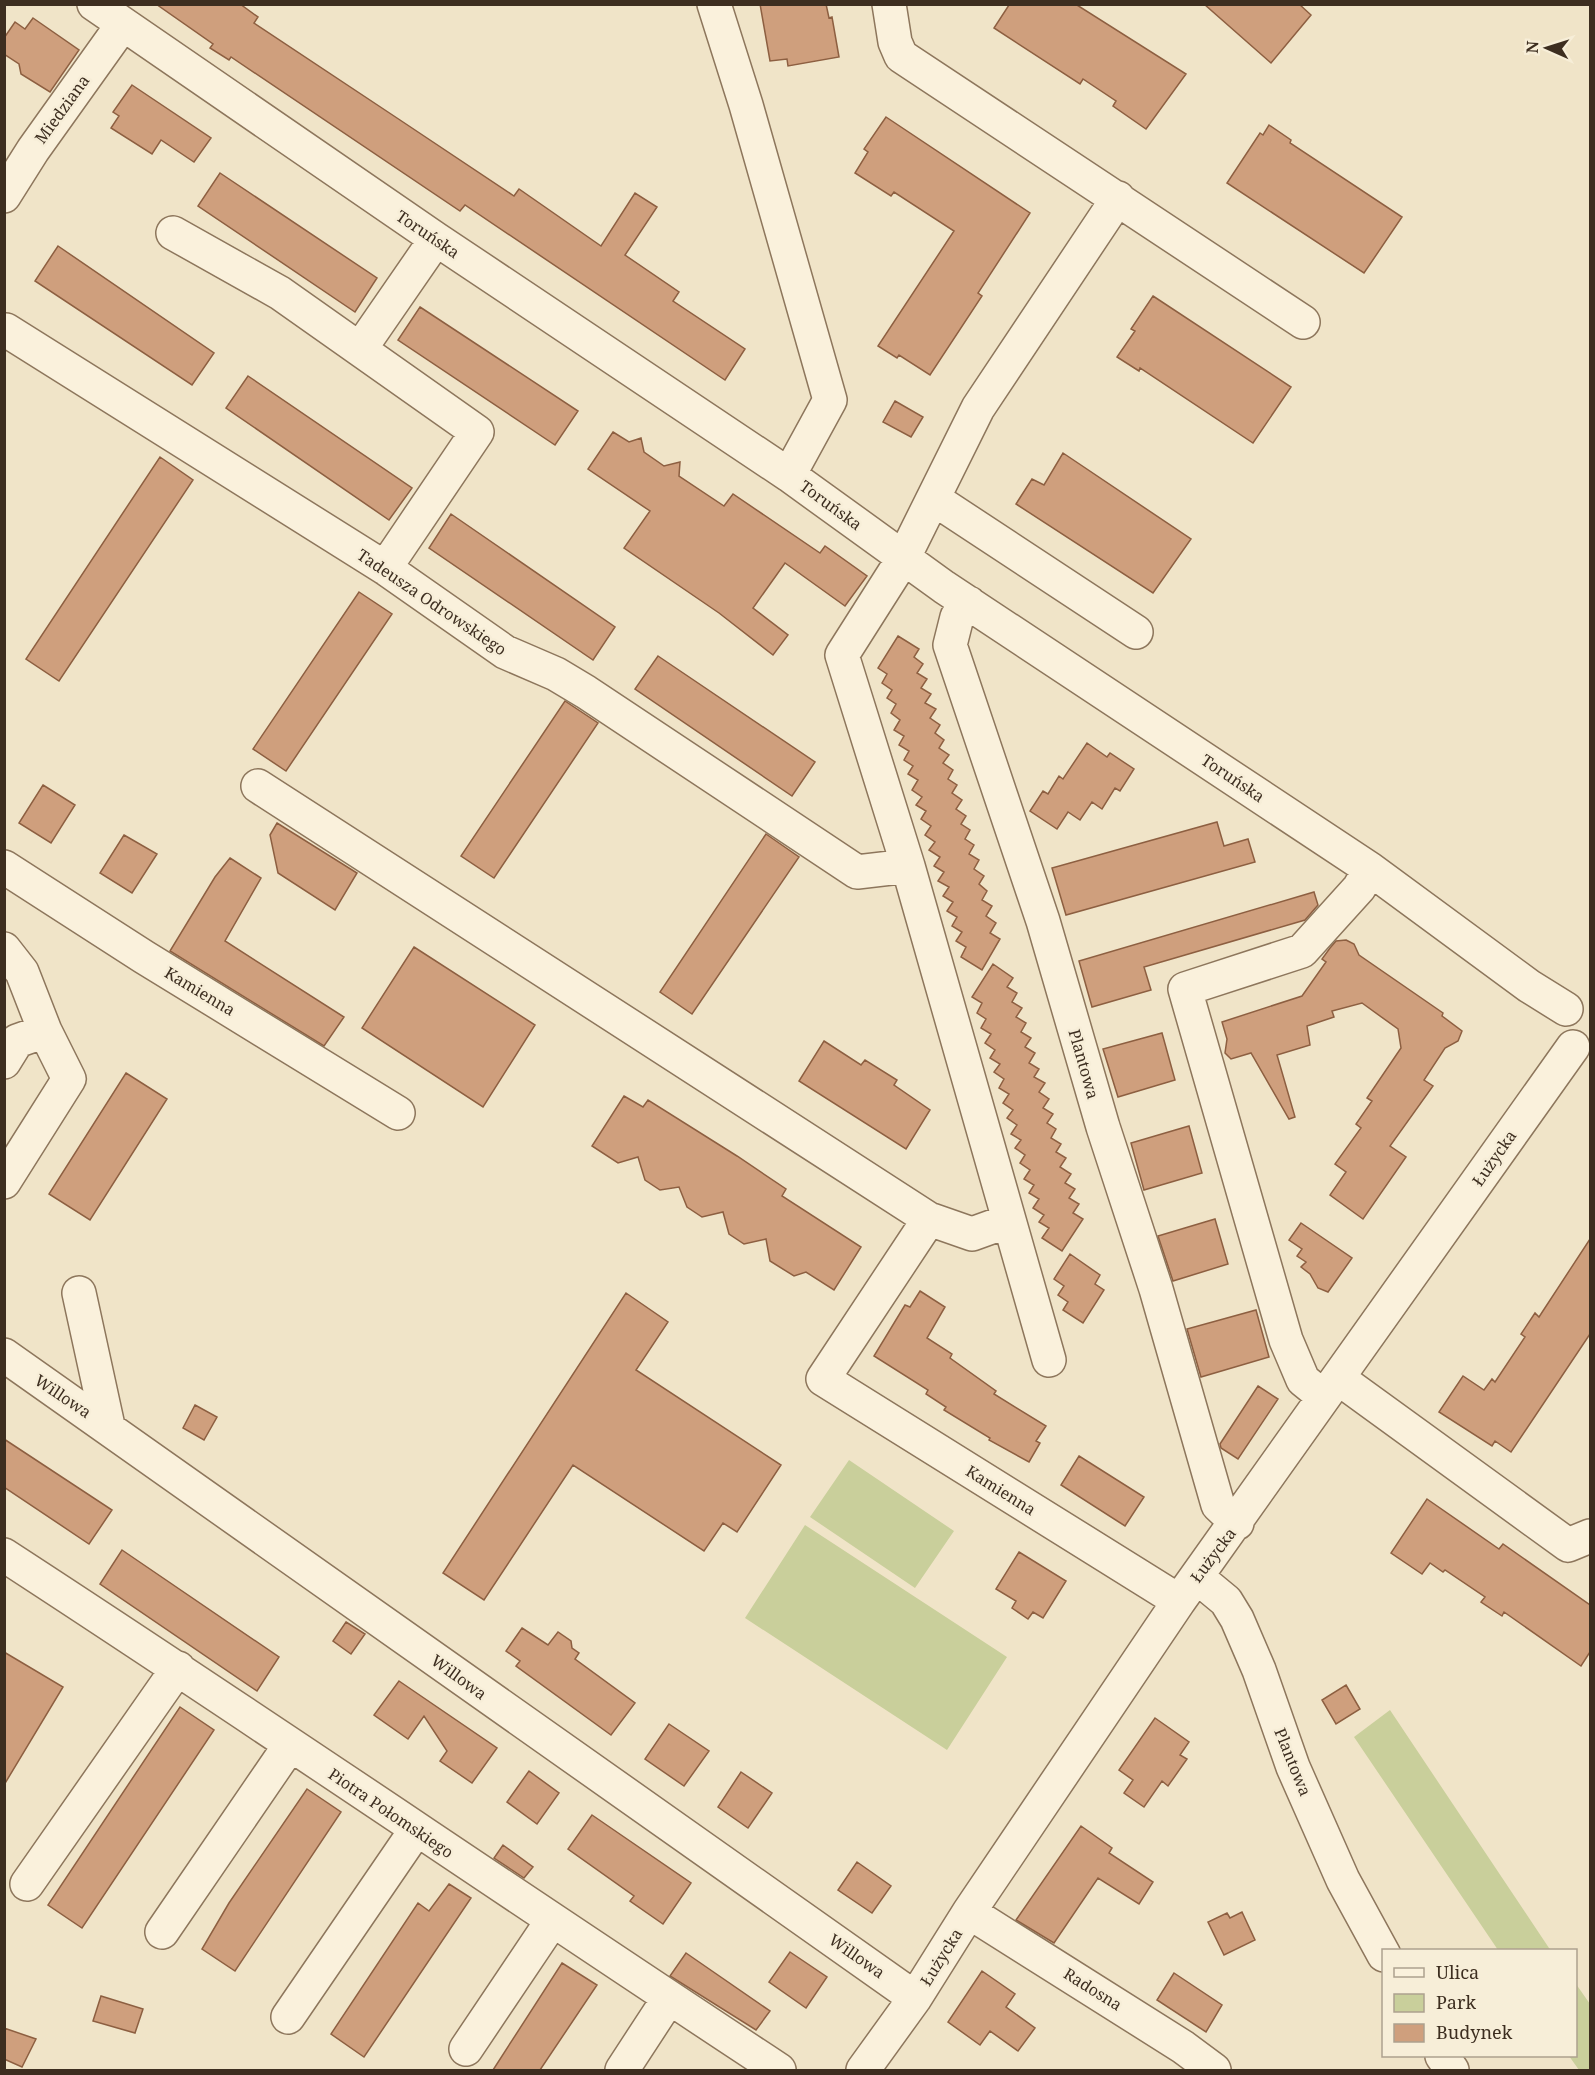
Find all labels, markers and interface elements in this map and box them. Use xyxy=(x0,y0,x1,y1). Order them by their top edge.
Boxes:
north arrow xyxy=(1517,18,1577,78)
text: N xyxy=(1521,40,1543,54)
street label: Miedziana xyxy=(30,70,94,148)
street label: Toruńska xyxy=(392,205,464,263)
street label: Toruńska xyxy=(795,475,867,535)
street label: Tadeusza Odrowskiego xyxy=(353,544,511,660)
street label: Toruńska xyxy=(1197,749,1269,807)
street label: Kamienna xyxy=(161,961,239,1021)
street label: Plantowa xyxy=(1064,1027,1104,1101)
street label: Łużycka xyxy=(1467,1126,1521,1190)
street label: Willowa xyxy=(30,1369,96,1423)
street label: Kamienna xyxy=(962,1460,1040,1520)
street label: Łużycka xyxy=(1185,1523,1241,1587)
street label: Willowa xyxy=(427,1649,491,1705)
street label: Plantowa xyxy=(1269,1725,1317,1799)
street label: Piotra Połomskiego xyxy=(324,1763,458,1863)
street label: Łużycka xyxy=(915,1924,967,1990)
street label: Willowa xyxy=(825,1929,889,1983)
legend xyxy=(1382,1949,1577,2057)
text: Ulica xyxy=(1436,1960,1479,1984)
street label: Radosna xyxy=(1060,1962,1126,2016)
text: Park xyxy=(1436,1990,1476,2014)
text: Budynek xyxy=(1436,2020,1513,2044)

